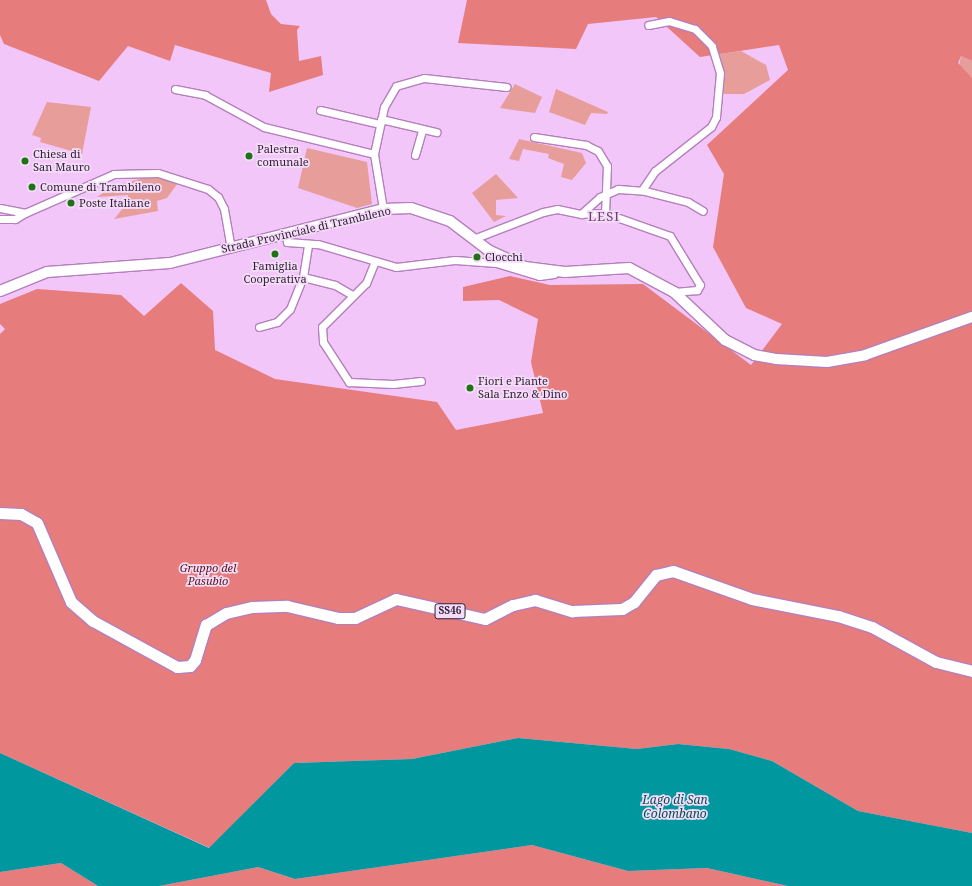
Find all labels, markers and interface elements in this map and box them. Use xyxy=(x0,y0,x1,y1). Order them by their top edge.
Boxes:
place label: Palestra comunale xyxy=(257,143,309,169)
place label: Chiesa di San Mauro xyxy=(33,148,90,174)
marker: Palestra comunale xyxy=(244,151,254,161)
marker: Chiesa di San Mauro xyxy=(20,156,30,166)
place label: Comune di Trambileno xyxy=(40,180,161,194)
marker: Comune di Trambileno xyxy=(27,182,37,192)
place label: Poste Italiane xyxy=(79,196,150,210)
marker: Poste Italiane xyxy=(66,198,76,208)
street label: Strada Provinciale di Trambileno xyxy=(220,204,392,256)
district label: LESI xyxy=(588,208,620,224)
marker: Famiglia Cooperativa xyxy=(270,249,280,259)
place label: Clocchi xyxy=(485,250,523,264)
marker: Clocchi xyxy=(472,252,482,262)
place label: Famiglia Cooperativa xyxy=(243,260,307,286)
place label: Fiori e Piante Sala Enzo & Dino xyxy=(478,375,567,401)
marker: Fiori e Piante Sala Enzo & Dino xyxy=(465,383,475,393)
park label: Gruppo del Pasubio xyxy=(180,562,236,588)
road number: SS46 xyxy=(434,603,466,619)
water label: Lago di San Colombano xyxy=(642,793,708,821)

